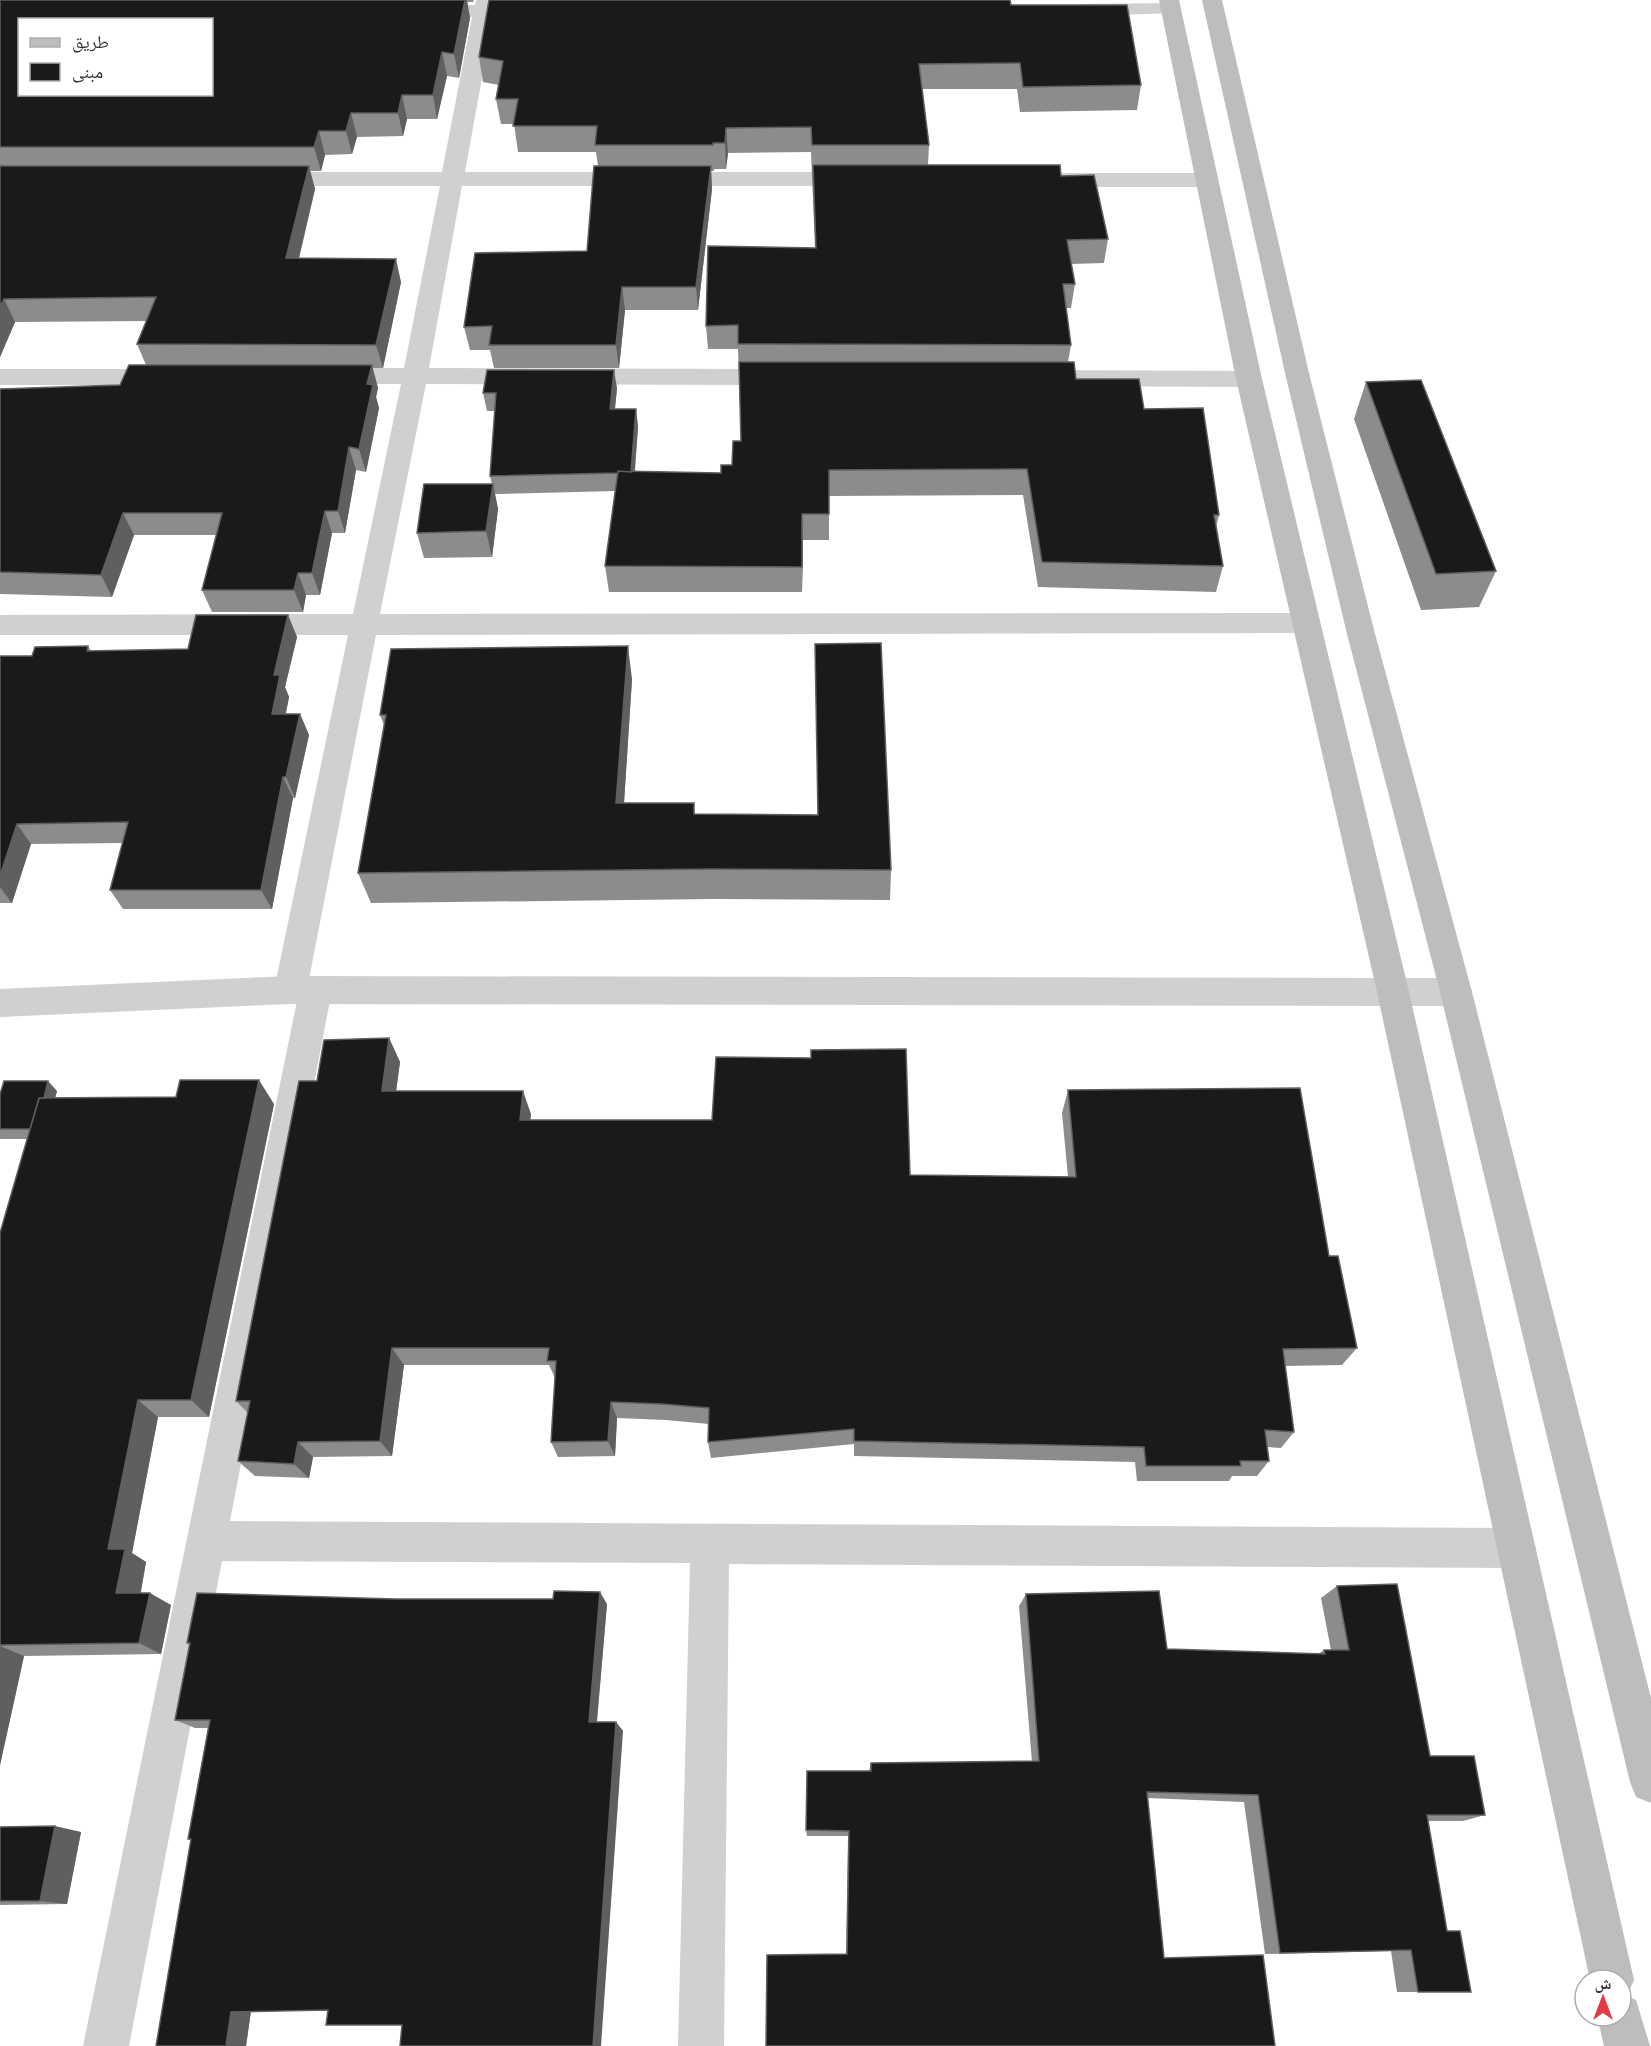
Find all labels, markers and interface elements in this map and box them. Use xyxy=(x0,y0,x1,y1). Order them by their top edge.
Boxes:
legend xyxy=(18,18,213,96)
text: طريق xyxy=(72,30,109,53)
text: مبنى xyxy=(72,60,103,83)
north arrow xyxy=(1573,1968,1633,2028)
text: ش xyxy=(1595,1973,1612,1993)

